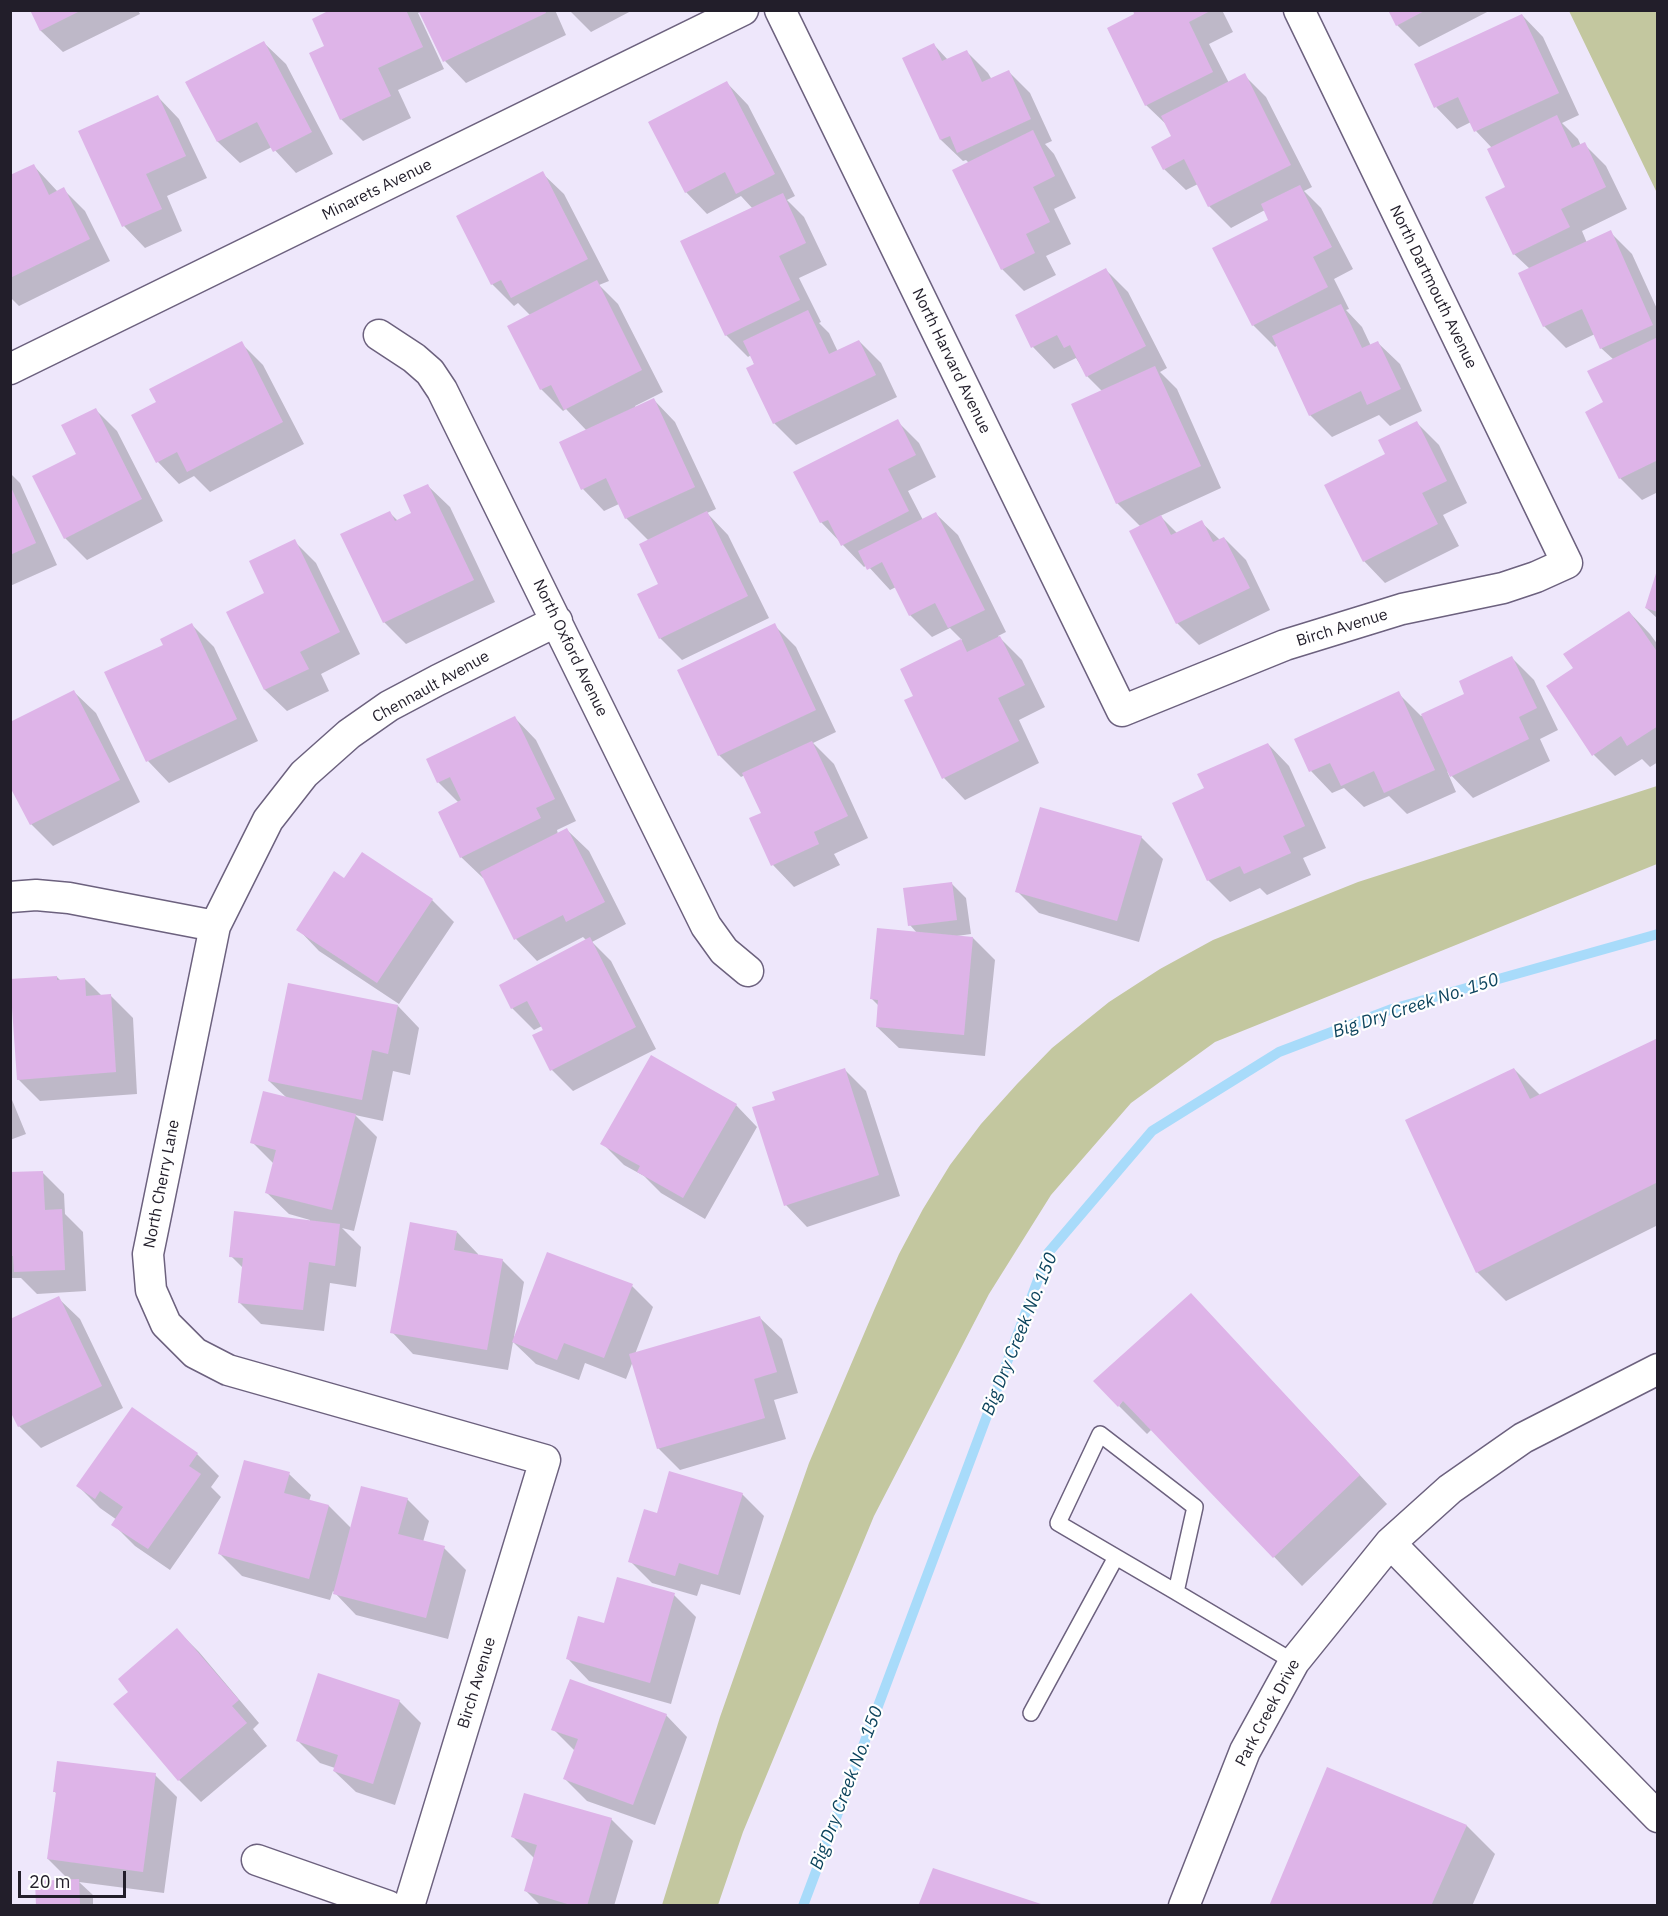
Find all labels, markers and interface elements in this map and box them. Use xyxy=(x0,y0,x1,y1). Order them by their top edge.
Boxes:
street label: Minarets Avenue xyxy=(319,155,435,225)
street label: North Dartmouth Avenue xyxy=(1385,202,1481,372)
street label: North Harvard Avenue xyxy=(907,285,995,437)
street label: North Oxford Avenue xyxy=(528,576,612,720)
street label: Birch Avenue xyxy=(1294,605,1390,651)
street label: Chennault Avenue xyxy=(369,647,493,727)
water label: Big Dry Creek No. 150 xyxy=(1330,969,1502,1043)
street label: North Cherry Lane xyxy=(140,1118,184,1250)
water label: Big Dry Creek No. 150 xyxy=(977,1249,1063,1419)
street label: Birch Avenue xyxy=(454,1635,500,1731)
street label: Park Creek Drive xyxy=(1232,1656,1304,1770)
water label: Big Dry Creek No. 150 xyxy=(806,1703,888,1873)
scale bar xyxy=(21,1859,129,1897)
text: 20 m xyxy=(29,1870,71,1893)

